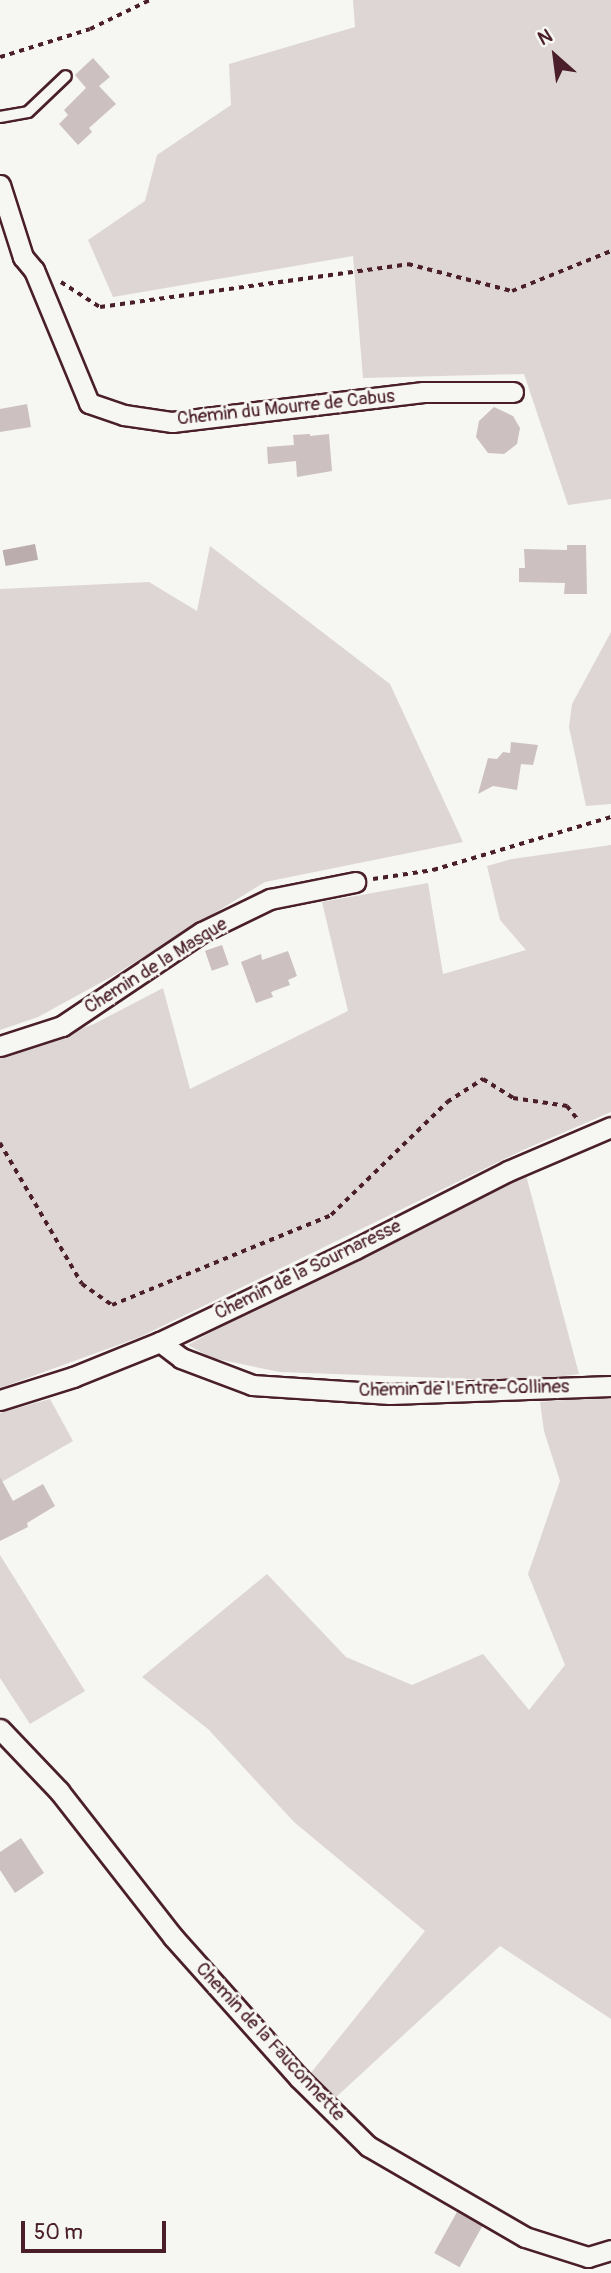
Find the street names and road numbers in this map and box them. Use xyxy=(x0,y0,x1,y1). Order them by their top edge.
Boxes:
street label: Chemin du Mourre de Cabus xyxy=(176,385,396,431)
street label: Chemin de la Masque xyxy=(80,913,232,1019)
street label: Chemin de la Sournaresse xyxy=(211,1215,405,1325)
street label: Chemin de l'Entre-Collines xyxy=(358,1376,570,1402)
street label: Chemin de la Fauconnette xyxy=(190,1958,350,2126)

